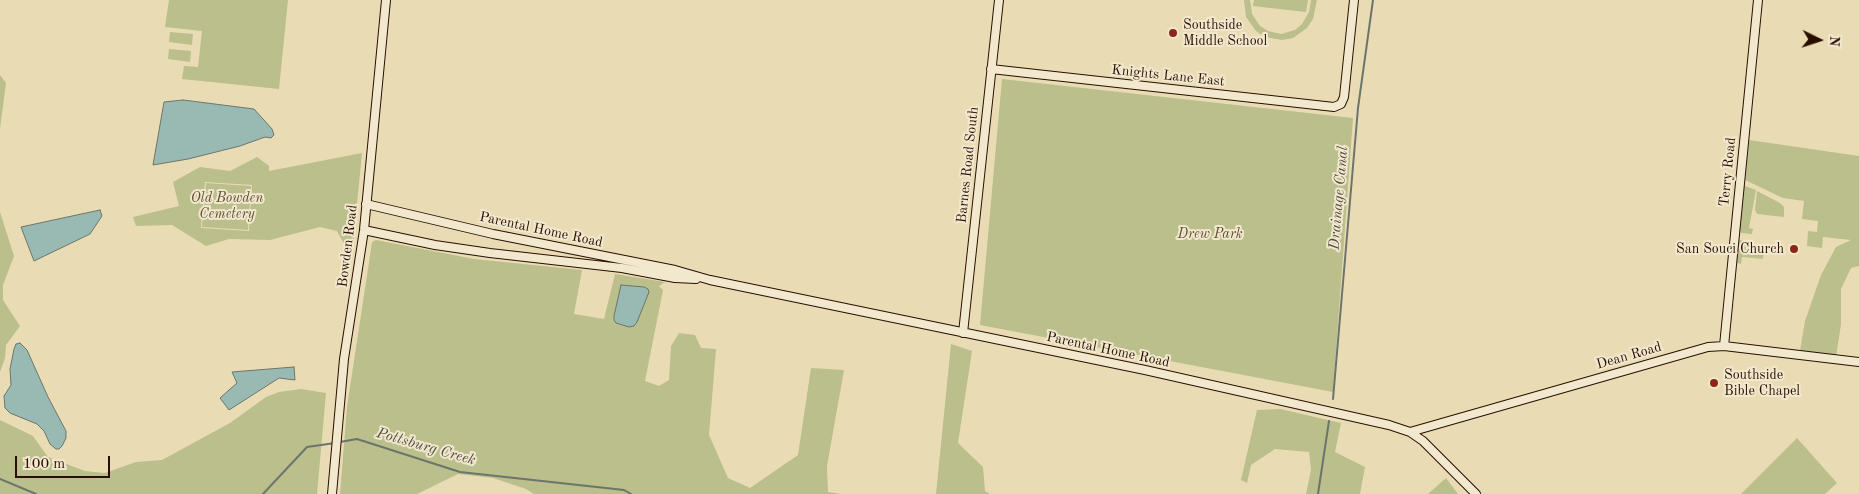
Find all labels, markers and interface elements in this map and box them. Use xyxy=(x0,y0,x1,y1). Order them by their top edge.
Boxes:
north arrow xyxy=(1794,15,1844,65)
place label: Southside Middle School xyxy=(1183,17,1267,49)
marker: Southside Middle School xyxy=(1167,27,1179,39)
text: N xyxy=(1827,35,1841,47)
street label: Knights Lane East xyxy=(1111,62,1225,90)
street label: Barnes Road South xyxy=(954,106,982,224)
street label: Terry Road xyxy=(1716,137,1740,207)
water label: Drainage Canal xyxy=(1326,145,1352,251)
park label: Old Bowden Cemetery xyxy=(191,190,263,222)
street label: Bowden Road xyxy=(335,204,361,288)
street label: Parental Home Road xyxy=(478,209,604,251)
park label: Drew Park xyxy=(1177,226,1243,242)
place label: San Souci Church xyxy=(1676,241,1784,257)
marker: San Souci Church xyxy=(1788,243,1800,255)
street label: Parental Home Road xyxy=(1045,329,1171,371)
street label: Dean Road xyxy=(1595,339,1663,373)
place label: Southside Bible Chapel xyxy=(1724,367,1800,400)
marker: Southside Bible Chapel xyxy=(1708,377,1720,389)
water label: Pottsburg Creek xyxy=(374,424,478,470)
scale bar xyxy=(18,446,112,478)
text: 100 m xyxy=(23,457,65,472)

